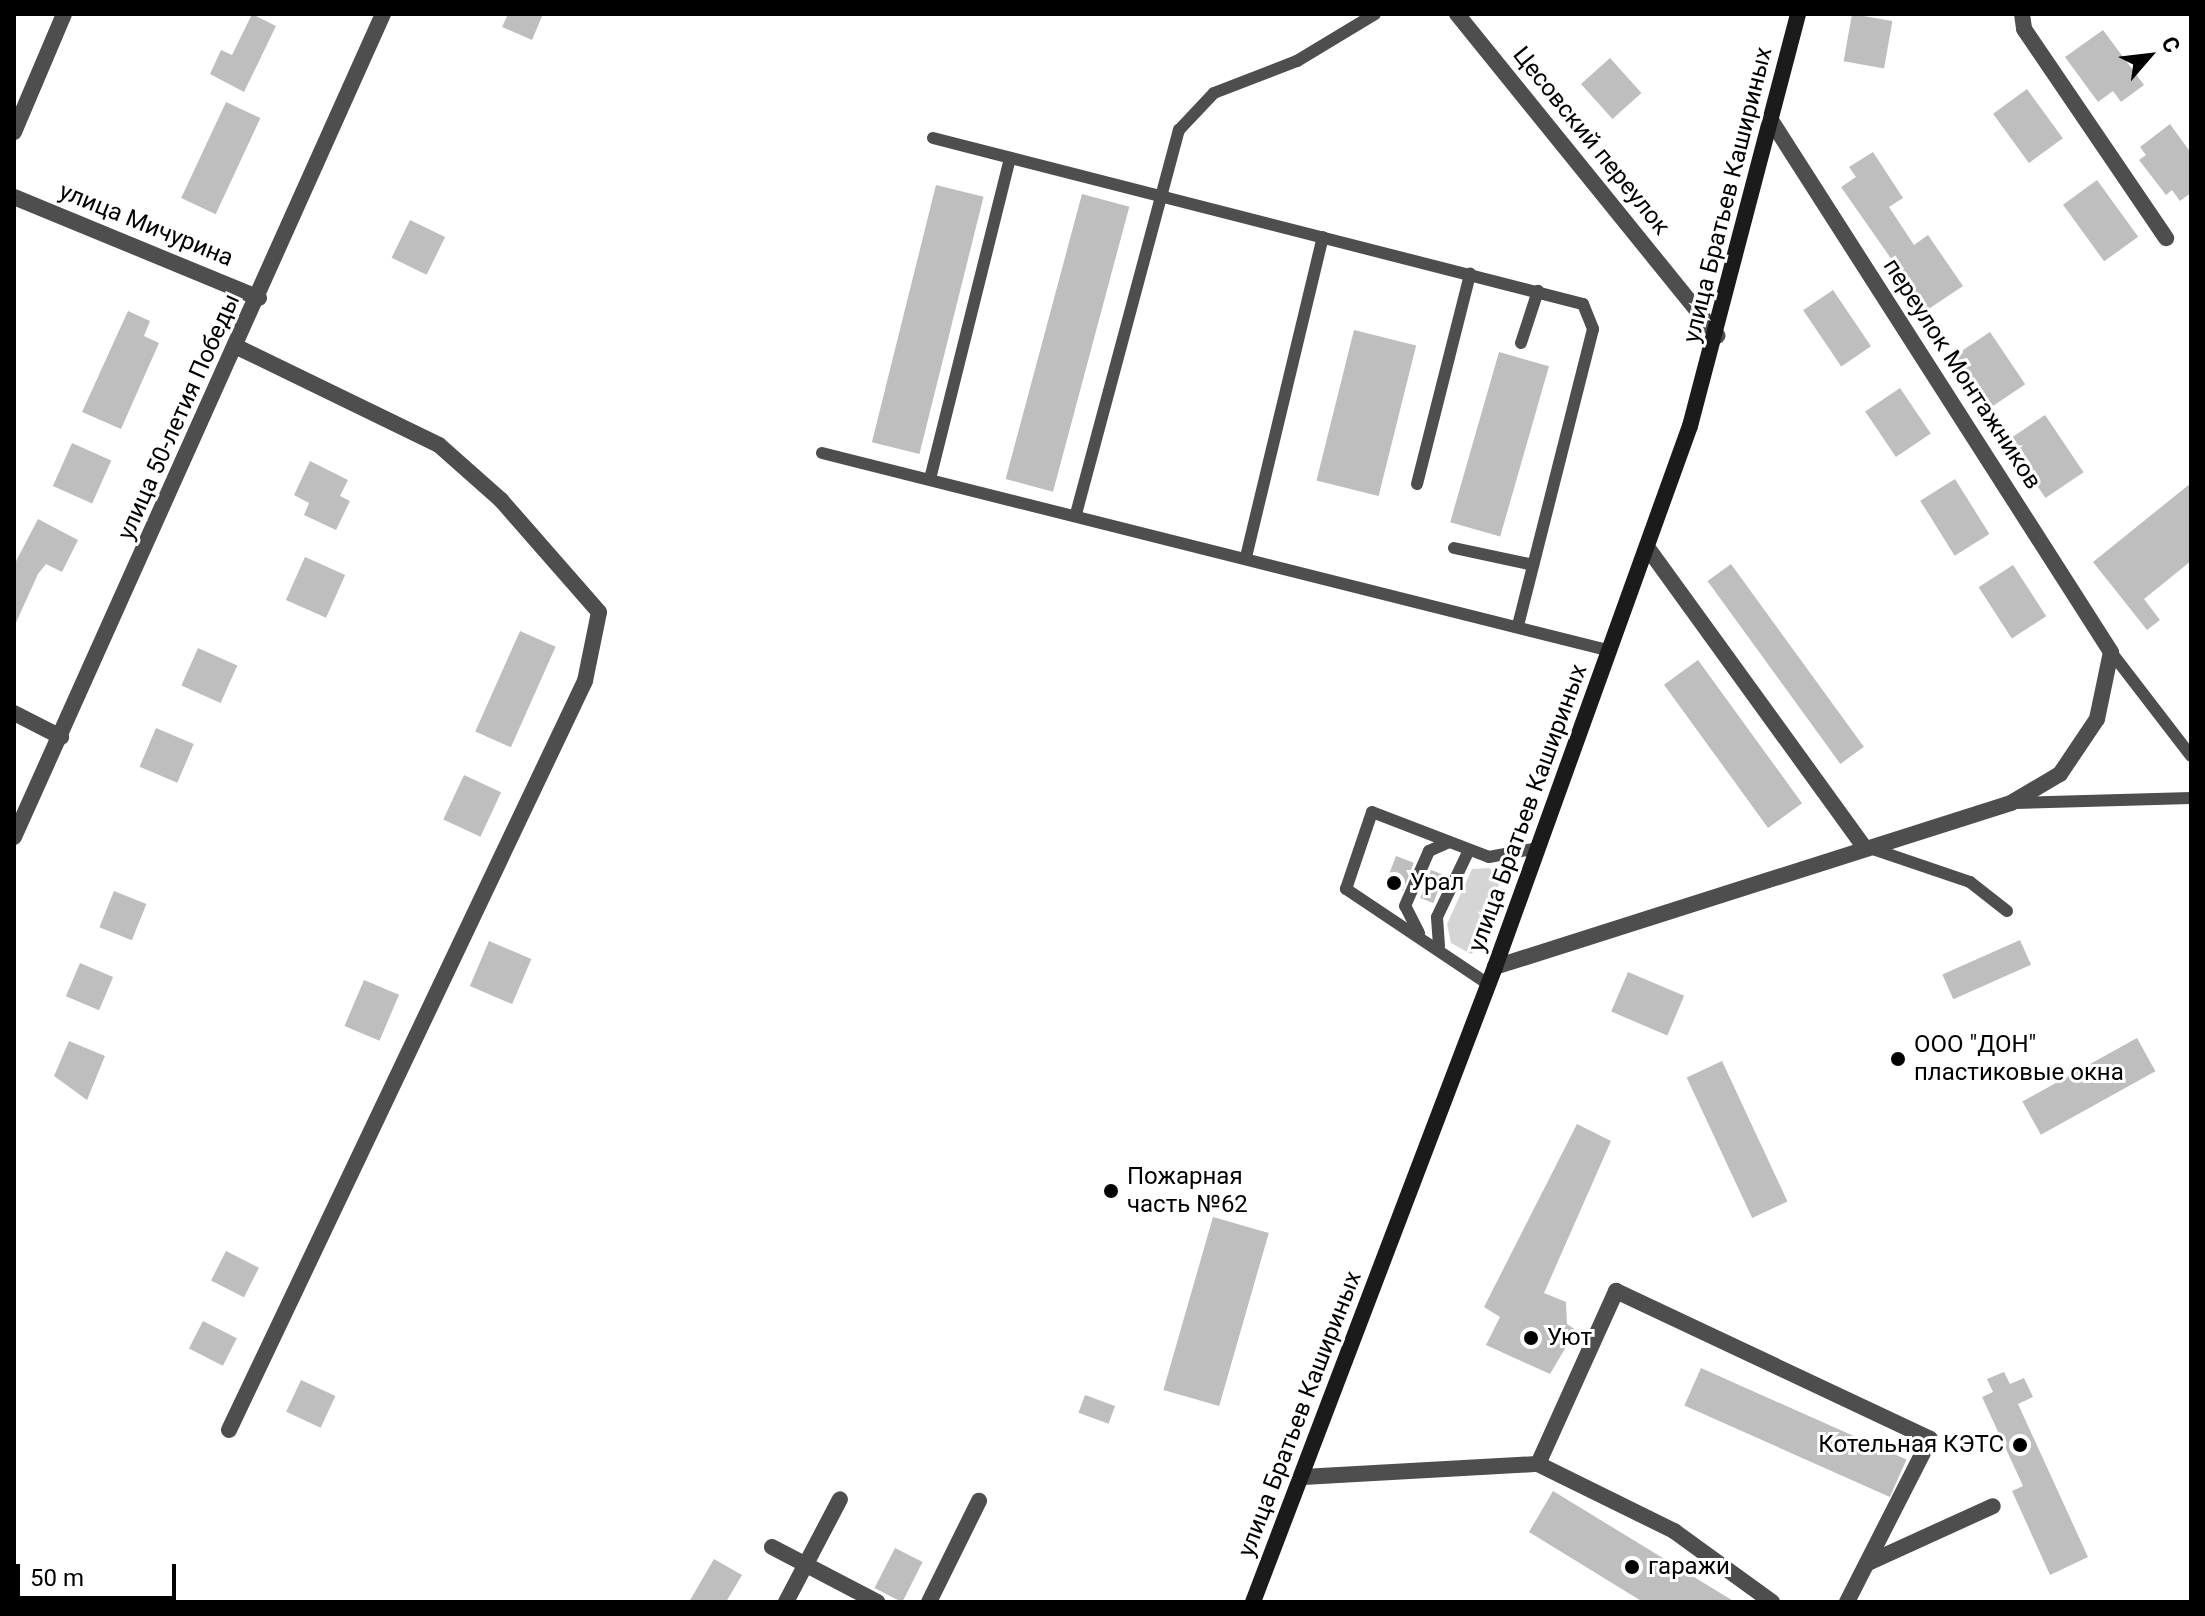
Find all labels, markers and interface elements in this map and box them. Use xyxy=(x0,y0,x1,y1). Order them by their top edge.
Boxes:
north arrow xyxy=(2109,16,2189,96)
text: С xyxy=(2156,32,2185,57)
street label: Цесовский переулок xyxy=(1506,41,1676,241)
street label: улица Братьев Кашириных xyxy=(1677,44,1779,346)
street label: улица Мичурина xyxy=(55,177,237,273)
street label: переулок Монтажников xyxy=(1877,253,2047,495)
street label: улица 50-летия Победы xyxy=(112,289,246,545)
street label: улица Братьев Кашириных xyxy=(1463,660,1593,956)
place label: Урал xyxy=(1410,869,1464,897)
marker: Урал xyxy=(1385,874,1403,892)
place label: ООО "ДОН" пластиковые окна xyxy=(1914,1031,2124,1087)
marker: ООО "ДОН" пластиковые окна xyxy=(1889,1050,1907,1068)
place label: Пожарная часть №62 xyxy=(1127,1163,1248,1219)
marker: Пожарная часть №62 xyxy=(1102,1182,1120,1200)
street label: улица Братьев Кашириных xyxy=(1232,1267,1368,1561)
place label: Уют xyxy=(1547,1324,1592,1352)
marker: Уют xyxy=(1522,1329,1540,1347)
place label: Котельная КЭТС xyxy=(1818,1431,2004,1459)
marker: Котельная КЭТС xyxy=(2011,1436,2029,1454)
scale bar xyxy=(20,1548,180,1598)
place label: гаражи xyxy=(1648,1553,1730,1581)
marker: гаражи xyxy=(1623,1558,1641,1576)
text: 50 m xyxy=(30,1564,84,1592)

